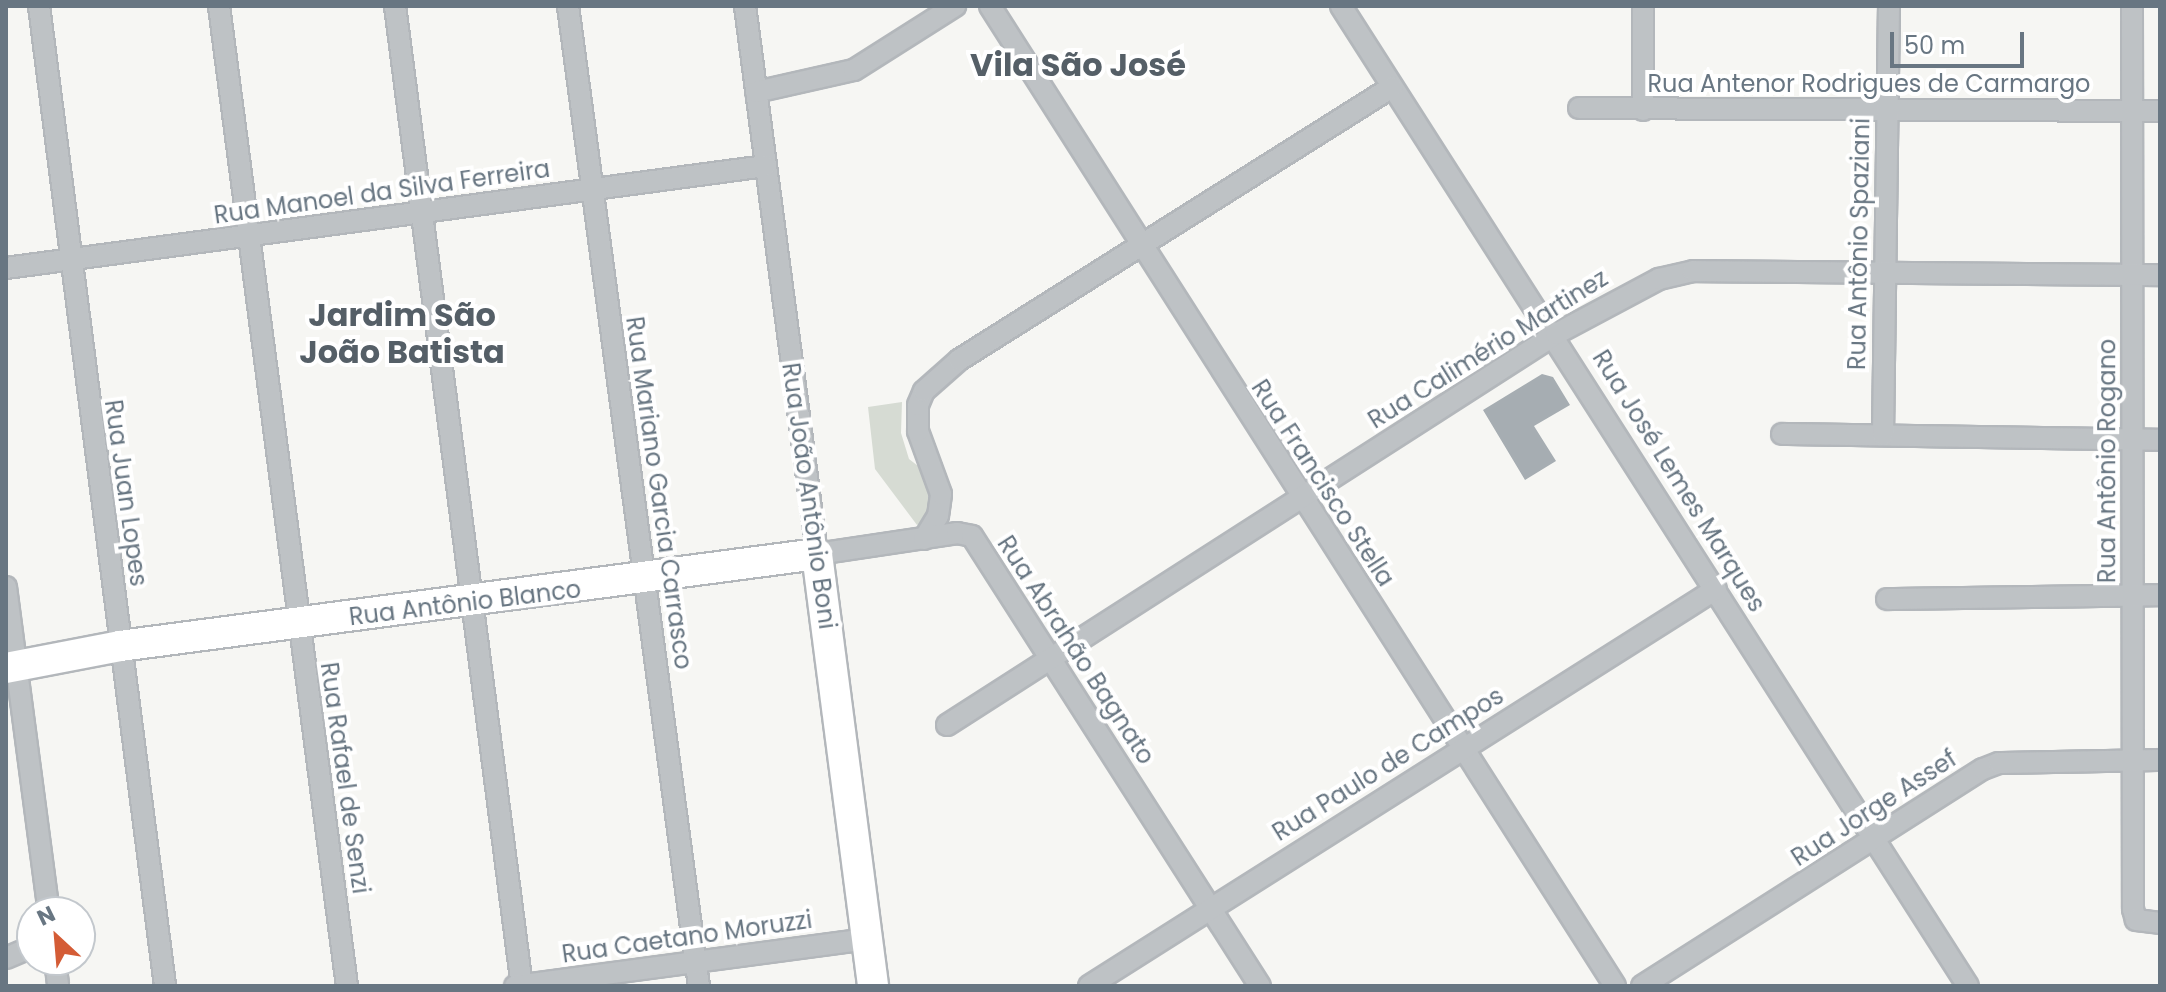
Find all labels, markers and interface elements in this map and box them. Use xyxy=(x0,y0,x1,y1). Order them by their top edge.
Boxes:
scale bar xyxy=(1894,16,2028,66)
text: 50 m xyxy=(1904,29,1965,62)
district label: Vila São José xyxy=(970,46,1186,84)
street label: Rua Antenor Rodrigues de Carmargo xyxy=(1648,70,2090,98)
street label: Rua Antônio Spaziani xyxy=(1842,118,1876,370)
street label: Rua Manoel da Silva Ferreira xyxy=(212,154,552,230)
street label: Rua Calimério Martinez xyxy=(1363,263,1613,435)
district label: Jardim São João Batista xyxy=(299,297,505,372)
street label: Rua Mariano Garcia Carrasco xyxy=(620,315,698,671)
street label: Rua Antônio Rogano xyxy=(2093,339,2121,583)
street label: Rua José Lemes Marques xyxy=(1586,345,1772,617)
street label: Rua João Antônio Boni xyxy=(776,361,842,631)
street label: Rua Francisco Stella xyxy=(1245,374,1401,592)
street label: Rua Juan Lopes xyxy=(99,398,153,588)
street label: Rua Abrahão Bagnato xyxy=(991,530,1161,770)
street label: Rua Antônio Blanco xyxy=(347,574,583,632)
street label: Rua Rafael de Senzi xyxy=(315,660,375,896)
street label: Rua Paulo de Campos xyxy=(1267,681,1509,847)
street label: Rua Jorge Assef xyxy=(1786,744,1962,872)
north arrow xyxy=(16,896,96,976)
text: N xyxy=(32,898,60,933)
street label: Rua Caetano Moruzzi xyxy=(560,905,814,969)

